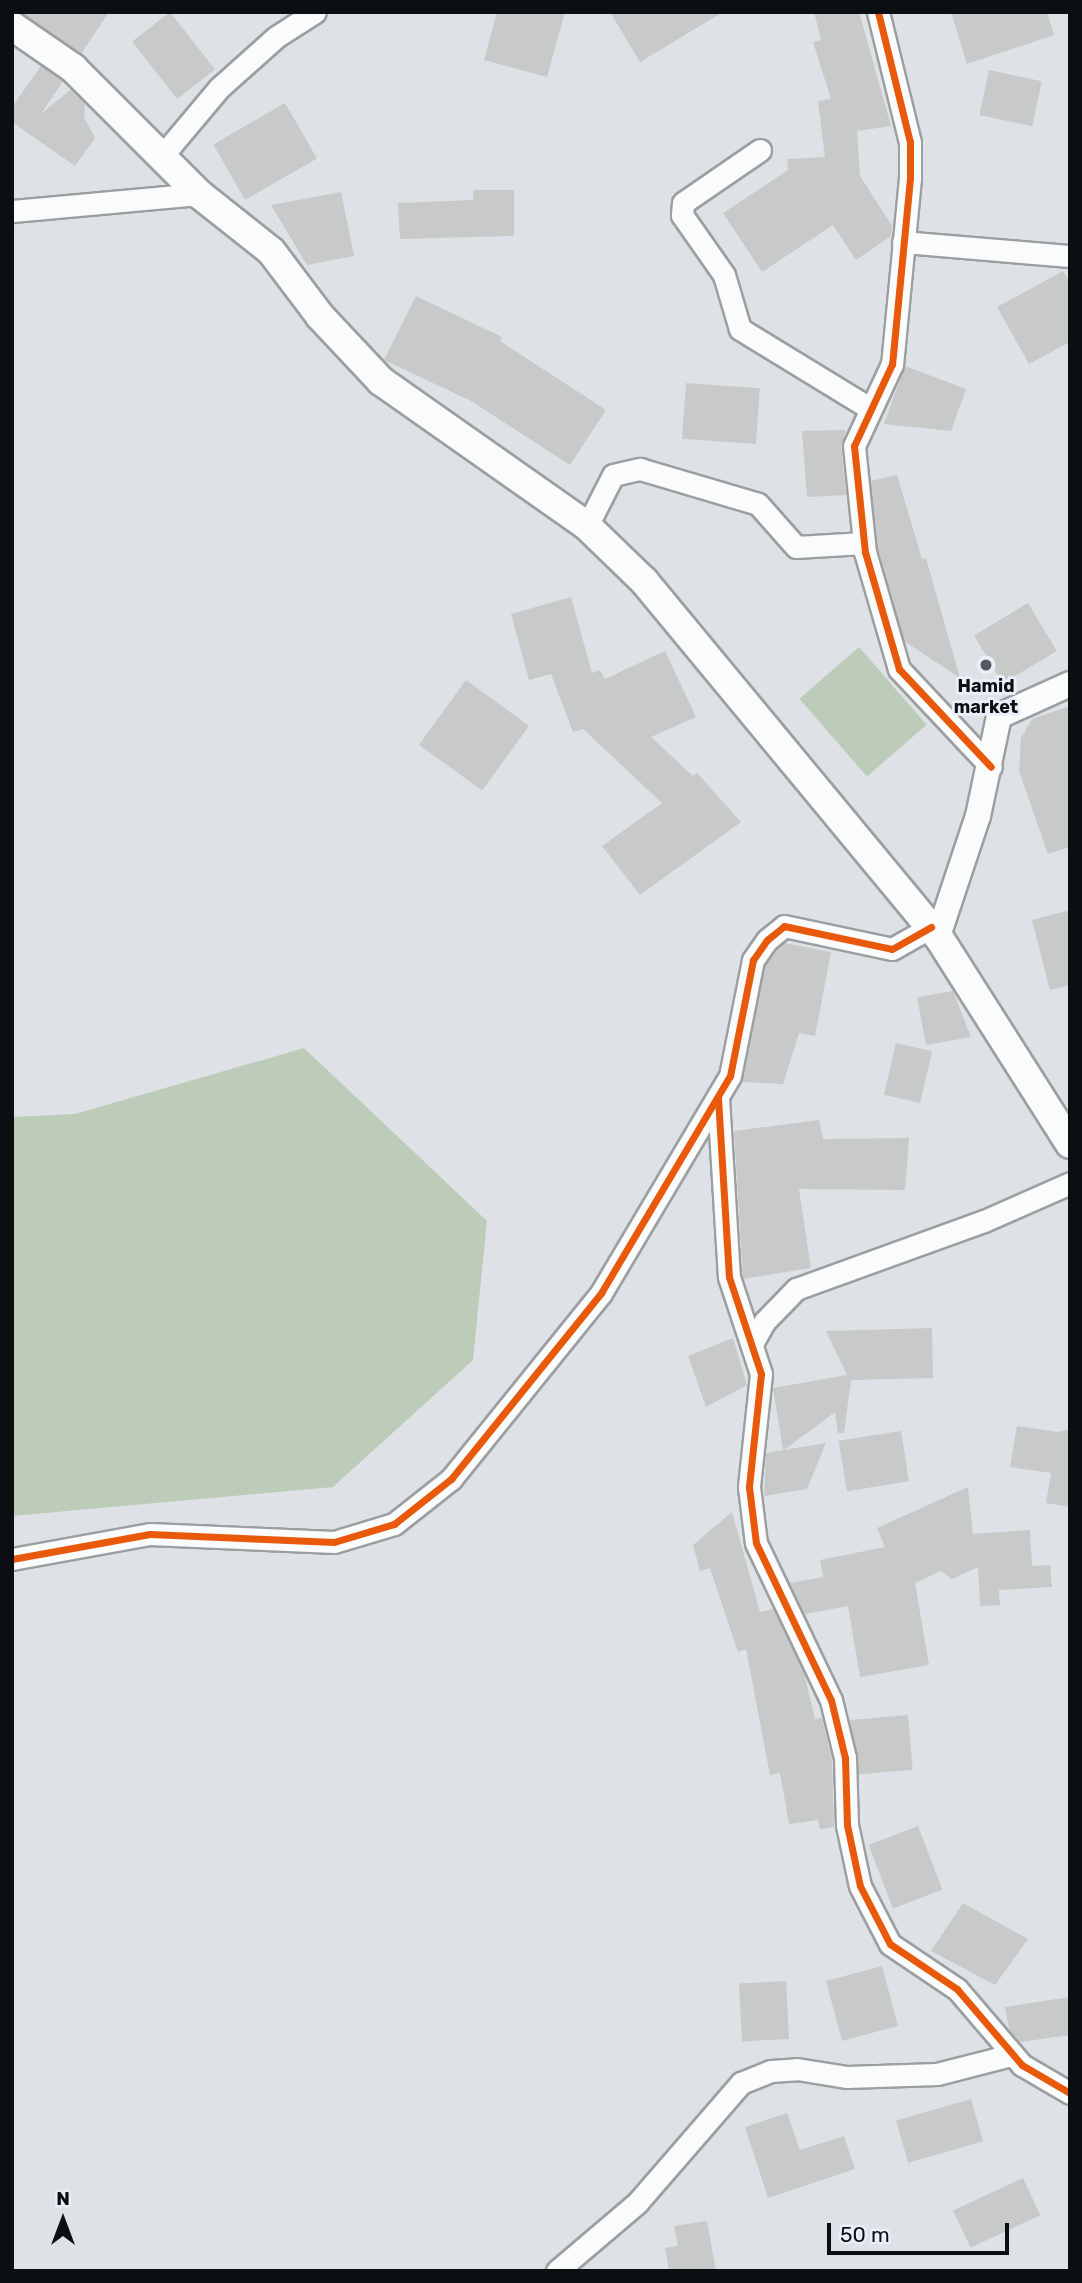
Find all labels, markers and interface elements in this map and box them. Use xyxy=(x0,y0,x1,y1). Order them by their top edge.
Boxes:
marker: Hamid market xyxy=(978,657,994,673)
place label: Hamid market xyxy=(954,676,1018,718)
north arrow xyxy=(28,2185,98,2255)
text: N xyxy=(56,2187,70,2210)
scale bar xyxy=(830,2210,1012,2254)
text: 50 m xyxy=(840,2222,890,2247)

